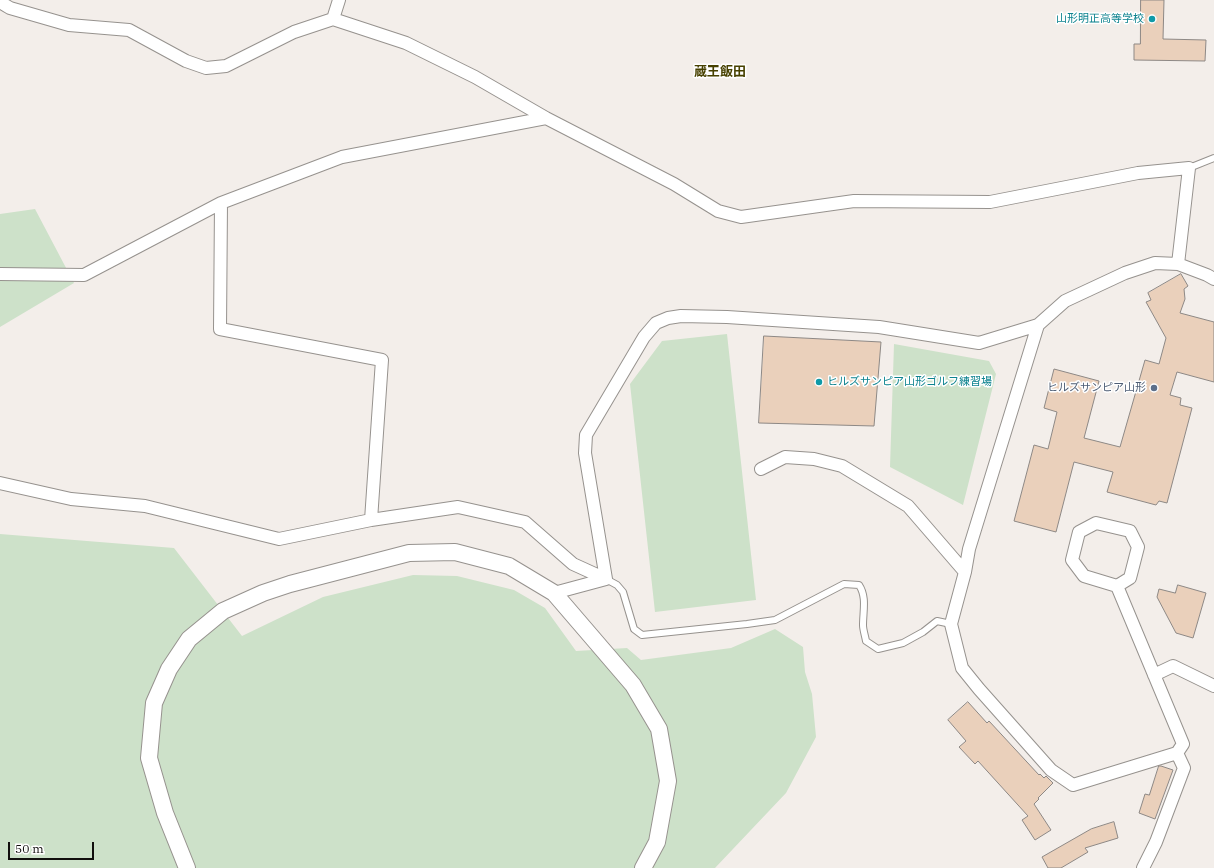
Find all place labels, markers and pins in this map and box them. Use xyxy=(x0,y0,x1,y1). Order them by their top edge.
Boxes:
place label: 山形明正高等学校 xyxy=(1056,12,1144,26)
marker: 山形明正高等学校 xyxy=(1147,14,1157,24)
place label: ヒルズサンピア山形ゴルフ練習場 xyxy=(827,375,992,389)
marker: ヒルズサンピア山形ゴルフ練習場 xyxy=(814,377,824,387)
place label: ヒルズサンピア山形 xyxy=(1047,381,1146,395)
marker: ヒルズサンピア山形 xyxy=(1149,383,1159,393)

